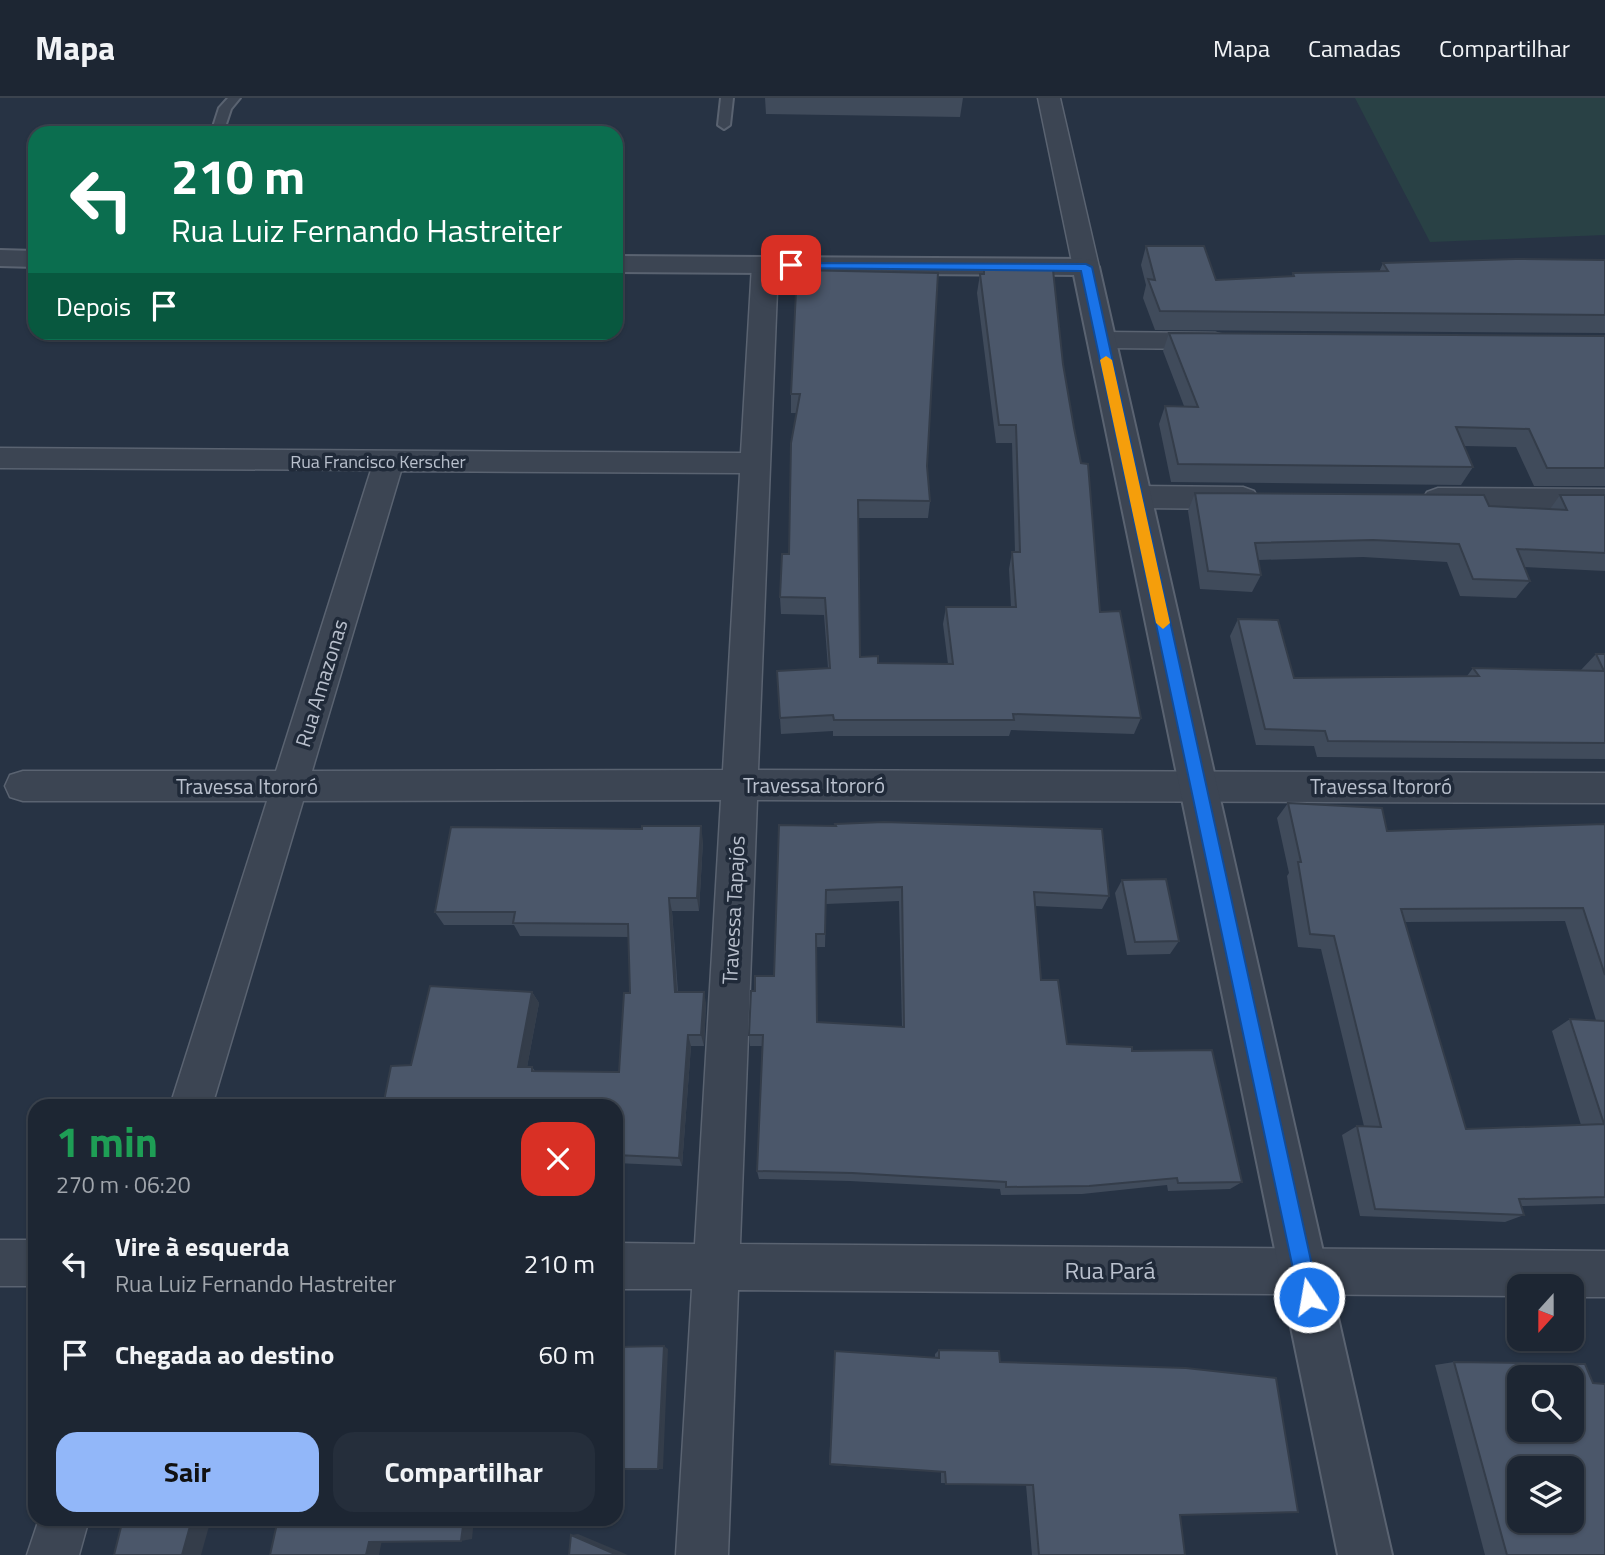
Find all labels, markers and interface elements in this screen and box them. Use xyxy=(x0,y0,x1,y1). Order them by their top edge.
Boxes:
text: Mapa xyxy=(35,23,115,73)
text: Mapa xyxy=(1213,30,1270,66)
text: Camadas xyxy=(1308,30,1401,66)
text: Compartilhar xyxy=(1439,30,1570,66)
text: 210 m xyxy=(171,138,305,213)
icon: left xyxy=(56,154,147,245)
text: Rua Luiz Fernando Hastreiter xyxy=(171,206,562,254)
pin xyxy=(761,235,821,295)
icon: arrive xyxy=(772,246,810,284)
text: Depois xyxy=(56,287,131,326)
icon: arrive xyxy=(145,287,183,325)
street label: Rua Francisco Kerscher xyxy=(290,448,466,475)
street label: Rua Amazonas xyxy=(286,615,356,751)
street label: Travessa Itororó xyxy=(743,769,885,801)
street label: Travessa Itororó xyxy=(176,770,318,802)
street label: Travessa Itororó xyxy=(1310,770,1452,802)
street label: Travessa Tapajós xyxy=(713,835,753,985)
text: 1 min xyxy=(56,1109,158,1173)
button: close xyxy=(521,1122,595,1196)
text: 270 m · 06:20 xyxy=(56,1167,191,1202)
text: Vire à esquerda xyxy=(115,1227,290,1266)
text: 210 m xyxy=(524,1244,595,1283)
icon: left xyxy=(56,1245,94,1283)
street label: Rua Pará xyxy=(1064,1252,1156,1288)
position arrow xyxy=(1272,1260,1346,1334)
text: Rua Luiz Fernando Hastreiter xyxy=(115,1266,396,1301)
north arrow xyxy=(1507,1274,1584,1351)
map controls xyxy=(1507,1274,1584,1533)
text: Chegada ao destino xyxy=(115,1335,334,1374)
text: 60 m xyxy=(538,1335,595,1374)
icon: arrive xyxy=(56,1336,94,1374)
button: search xyxy=(1507,1365,1584,1442)
button: Sair xyxy=(56,1432,319,1512)
button: Compartilhar xyxy=(333,1432,595,1512)
button: layers xyxy=(1507,1456,1584,1533)

